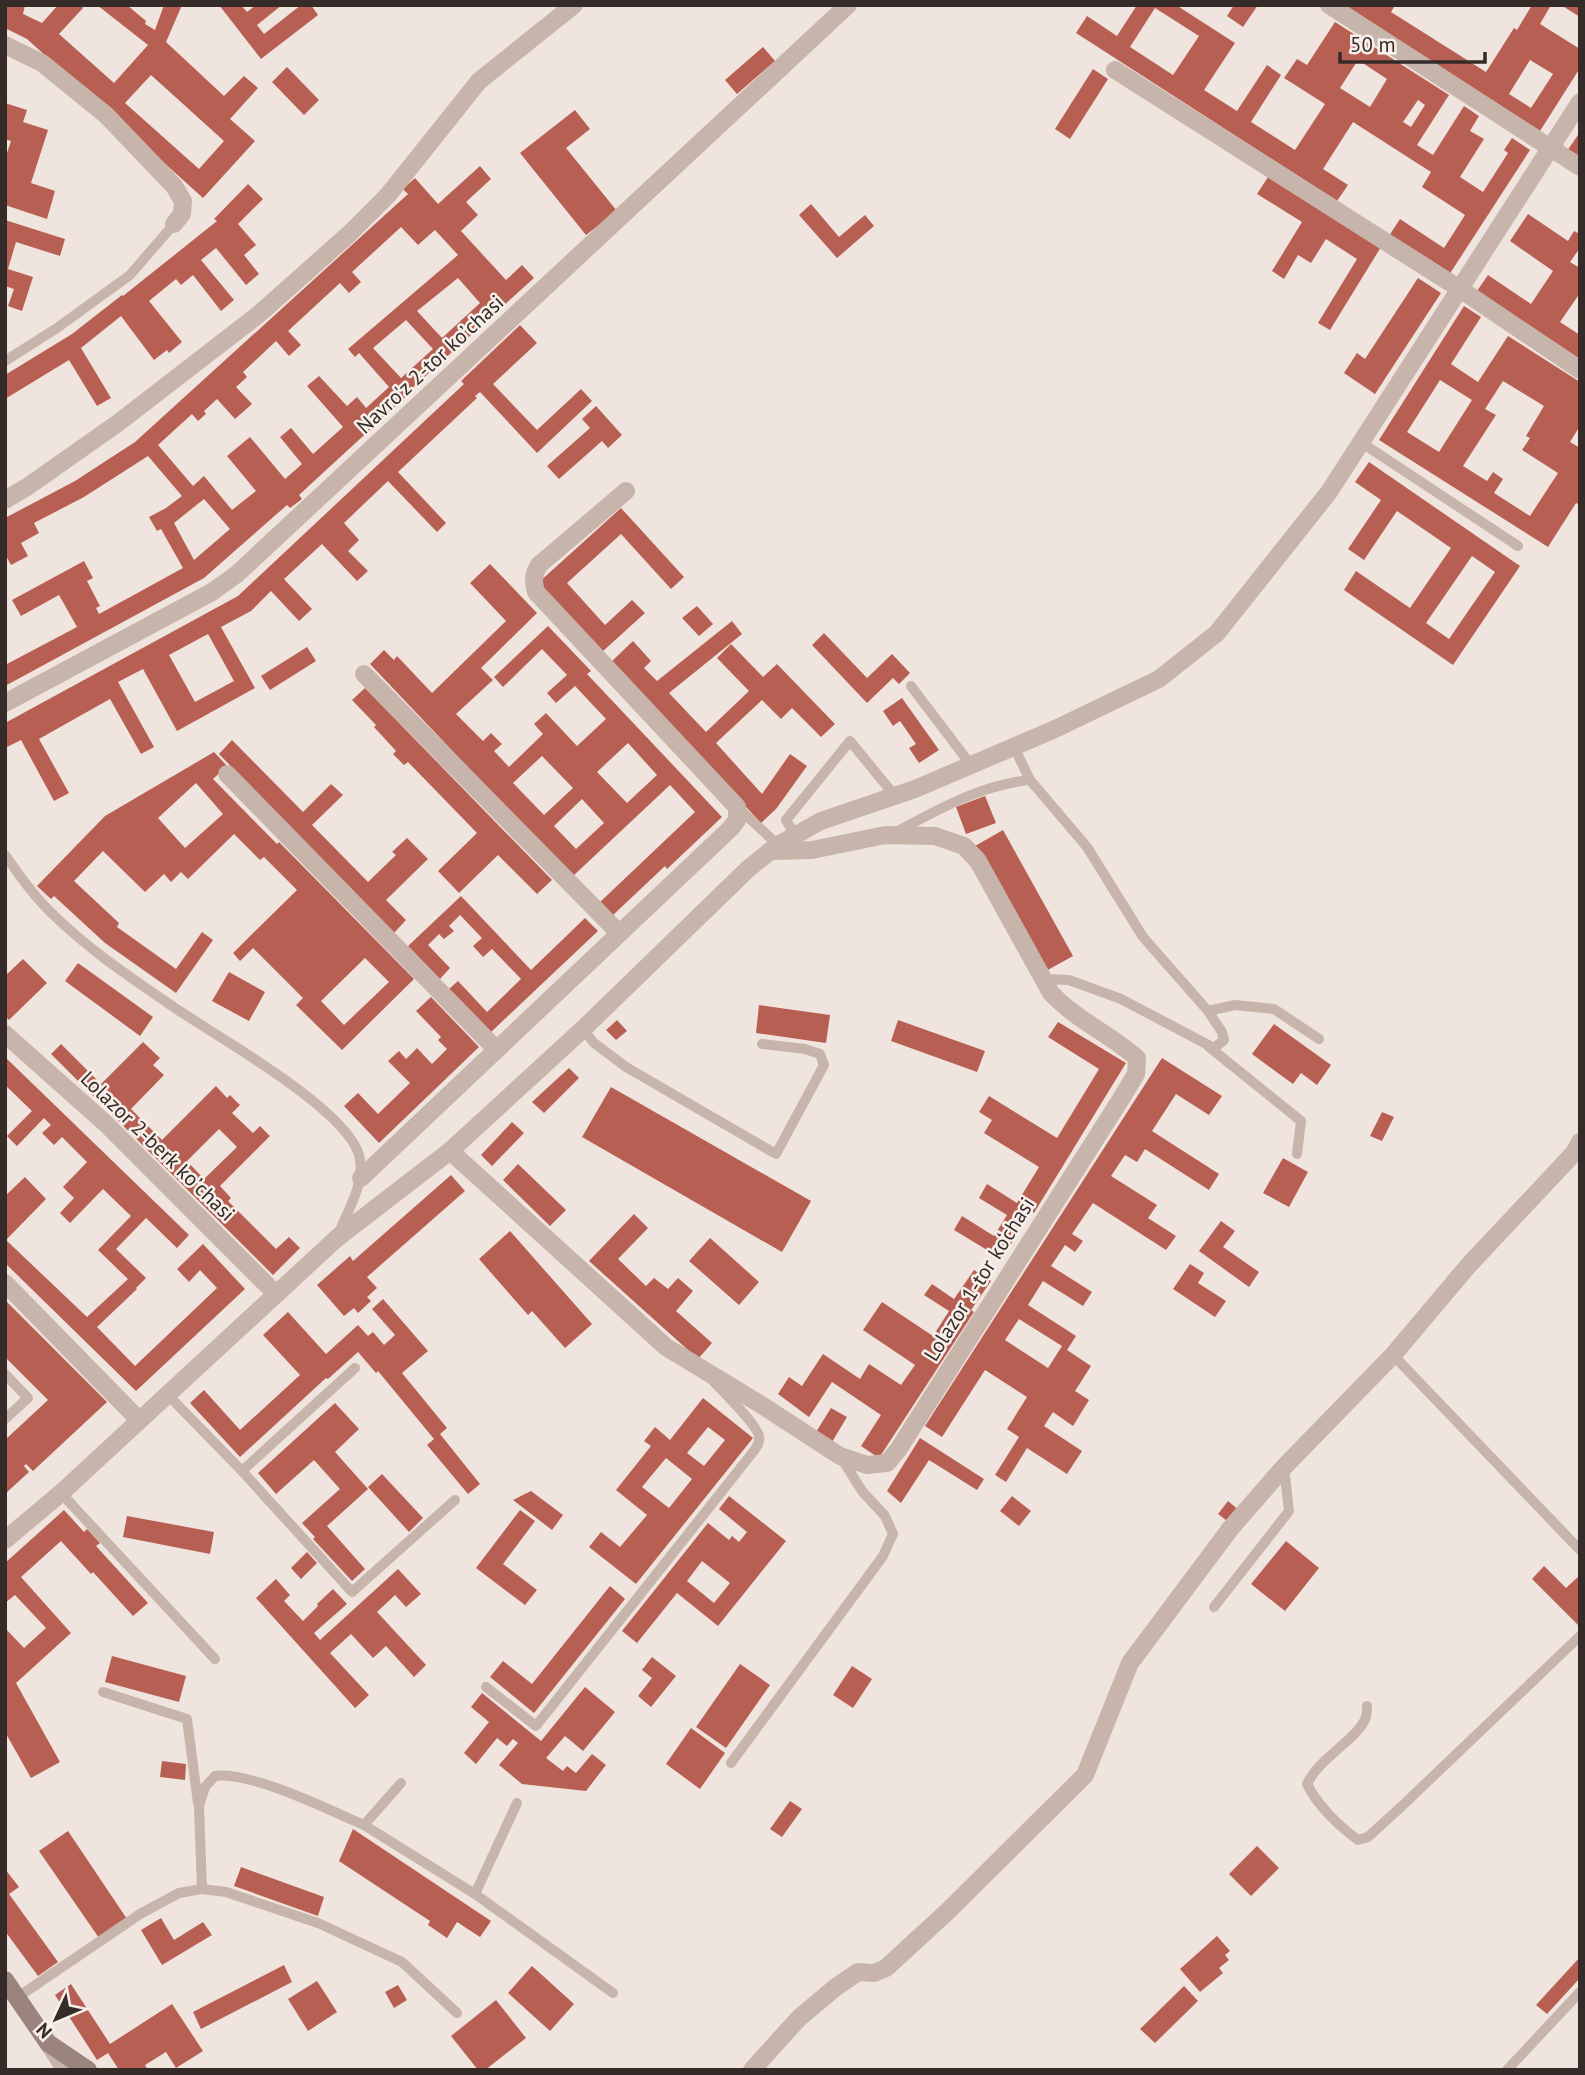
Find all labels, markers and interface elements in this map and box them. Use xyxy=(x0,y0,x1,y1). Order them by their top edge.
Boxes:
scale bar xyxy=(1340,21,1485,65)
text: 50 m xyxy=(1350,31,1396,58)
street label: Navro'z 2-tor koʼchasi xyxy=(351,289,509,439)
street label: Lolazor 2-berk koʼchasi xyxy=(75,1065,241,1227)
street label: Lolazor 1-tor ko‘chasi xyxy=(918,1192,1040,1366)
north arrow xyxy=(21,1984,91,2054)
text: N xyxy=(31,2018,57,2044)

